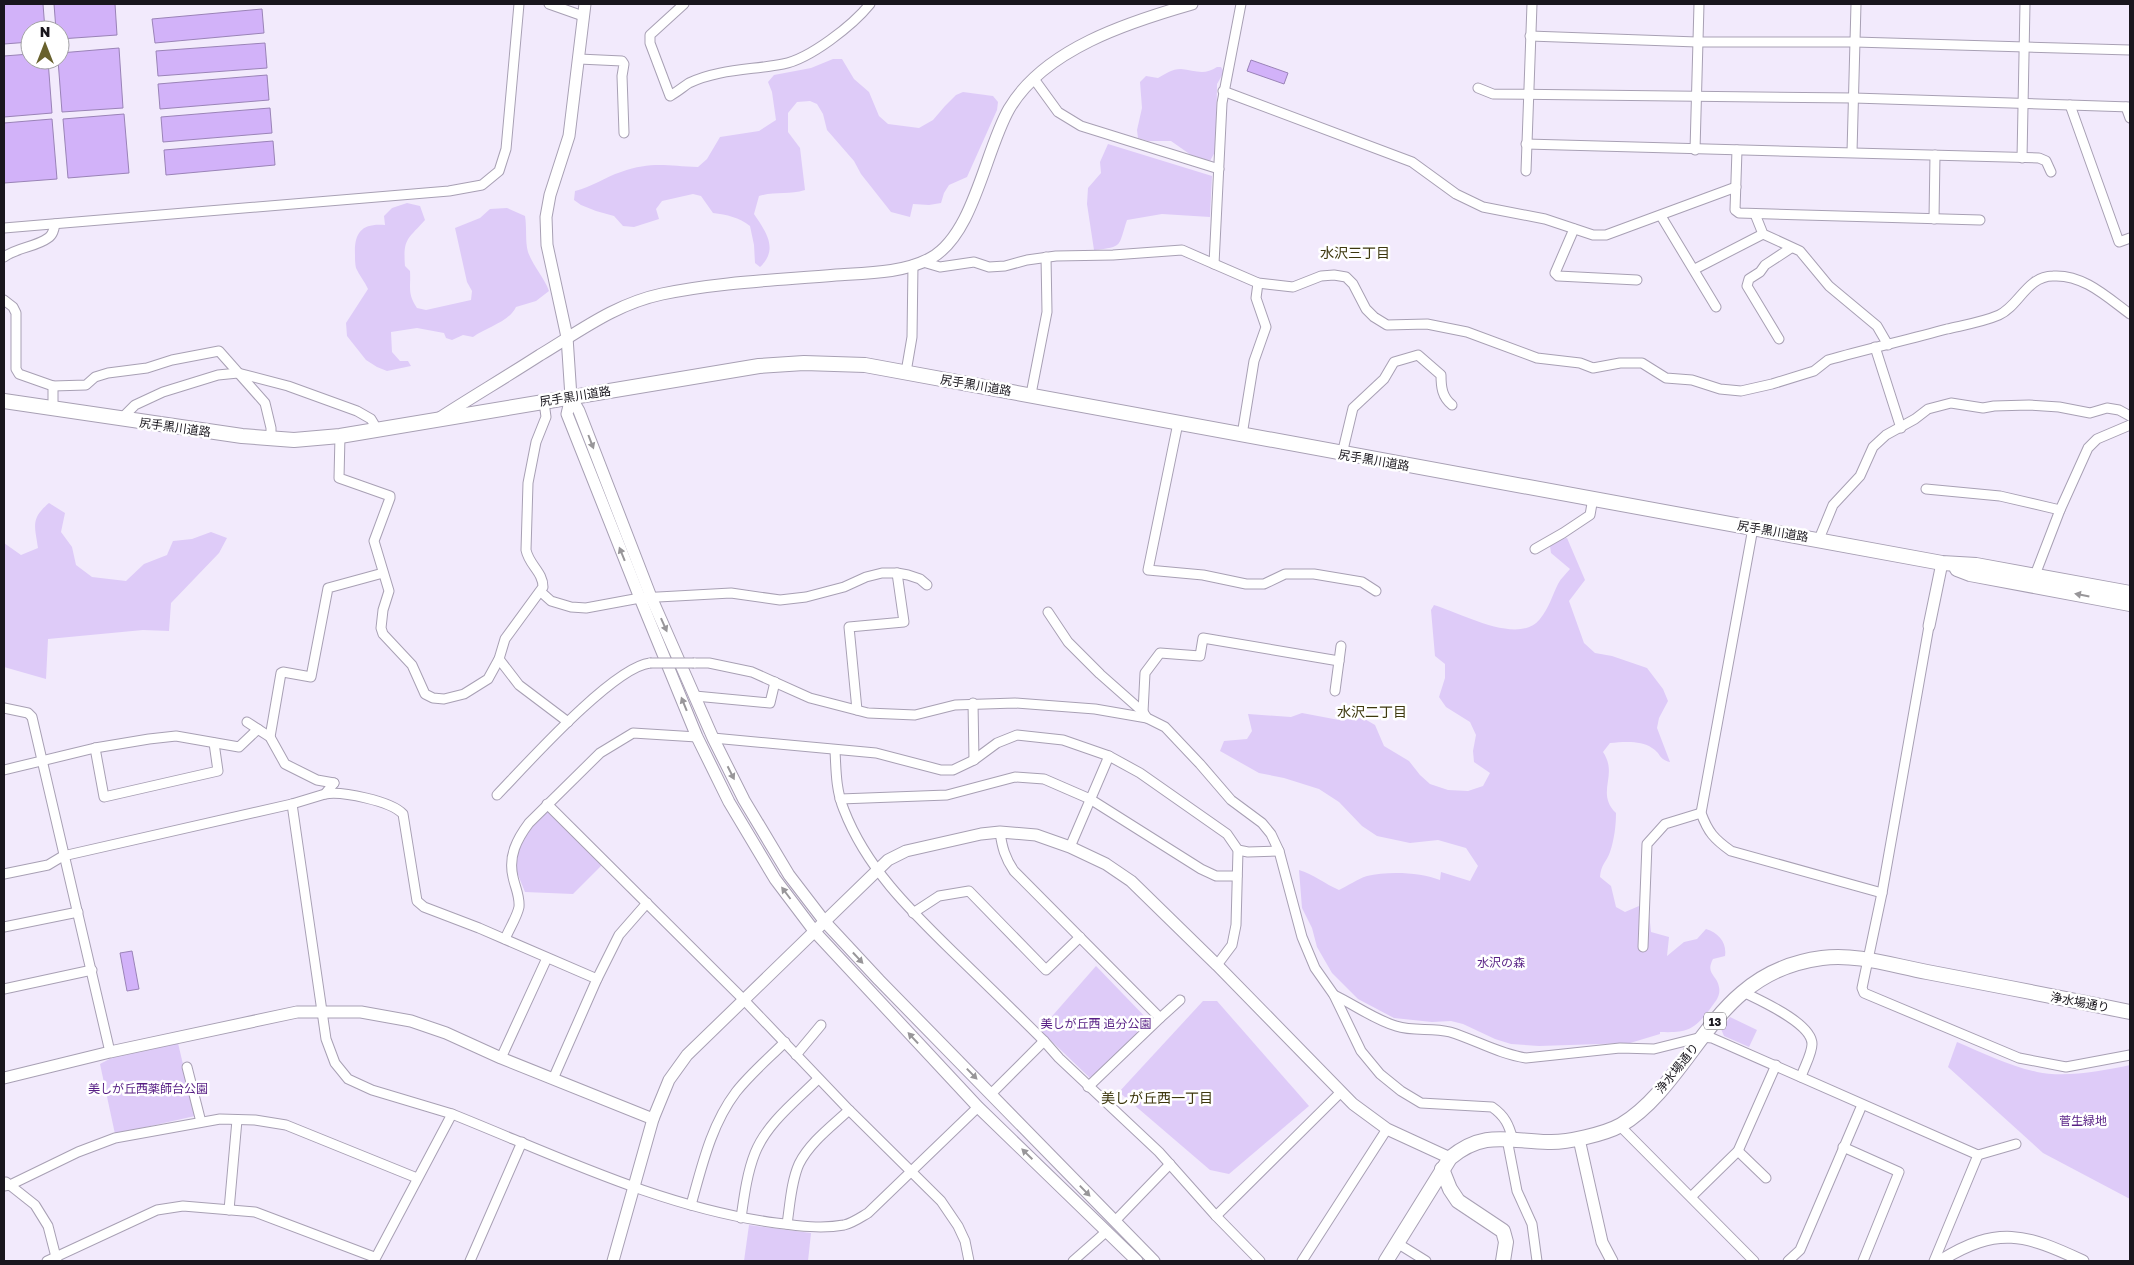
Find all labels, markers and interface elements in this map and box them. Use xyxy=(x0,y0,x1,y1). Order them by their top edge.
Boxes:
north arrow xyxy=(20,20,70,70)
text: N xyxy=(40,23,50,40)
district label: 水沢三丁目 xyxy=(1320,244,1390,261)
street label: 尻手黒川道路 xyxy=(939,371,1013,399)
street label: 尻手黒川道路 xyxy=(538,383,612,409)
street label: 尻手黒川道路 xyxy=(138,415,212,439)
one-way arrow xyxy=(587,434,595,449)
street label: 尻手黒川道路 xyxy=(1337,446,1411,474)
street label: 尻手黒川道路 xyxy=(1736,517,1810,545)
one-way arrow xyxy=(618,547,626,561)
one-way arrow xyxy=(2074,590,2090,598)
one-way arrow xyxy=(660,618,668,632)
one-way arrow xyxy=(680,696,688,711)
district label: 水沢二丁目 xyxy=(1337,703,1407,720)
one-way arrow xyxy=(727,766,735,780)
one-way arrow xyxy=(781,886,791,900)
one-way arrow xyxy=(852,951,864,963)
park label: 水沢の森 xyxy=(1477,955,1525,970)
street label: 浄水場通り xyxy=(2049,989,2111,1015)
road number: 13 xyxy=(1704,1012,1726,1030)
park label: 美しが丘西 追分公園 xyxy=(1040,1016,1152,1031)
one-way arrow xyxy=(907,1032,919,1044)
street label: 浄水場通り xyxy=(1652,1040,1702,1096)
one-way arrow xyxy=(966,1068,978,1080)
park label: 美しが丘西薬師台公園 xyxy=(88,1081,208,1096)
district label: 美しが丘西一丁目 xyxy=(1101,1089,1213,1106)
park label: 菅生緑地 xyxy=(2059,1113,2107,1128)
one-way arrow xyxy=(1021,1148,1033,1160)
one-way arrow xyxy=(1079,1184,1091,1196)

